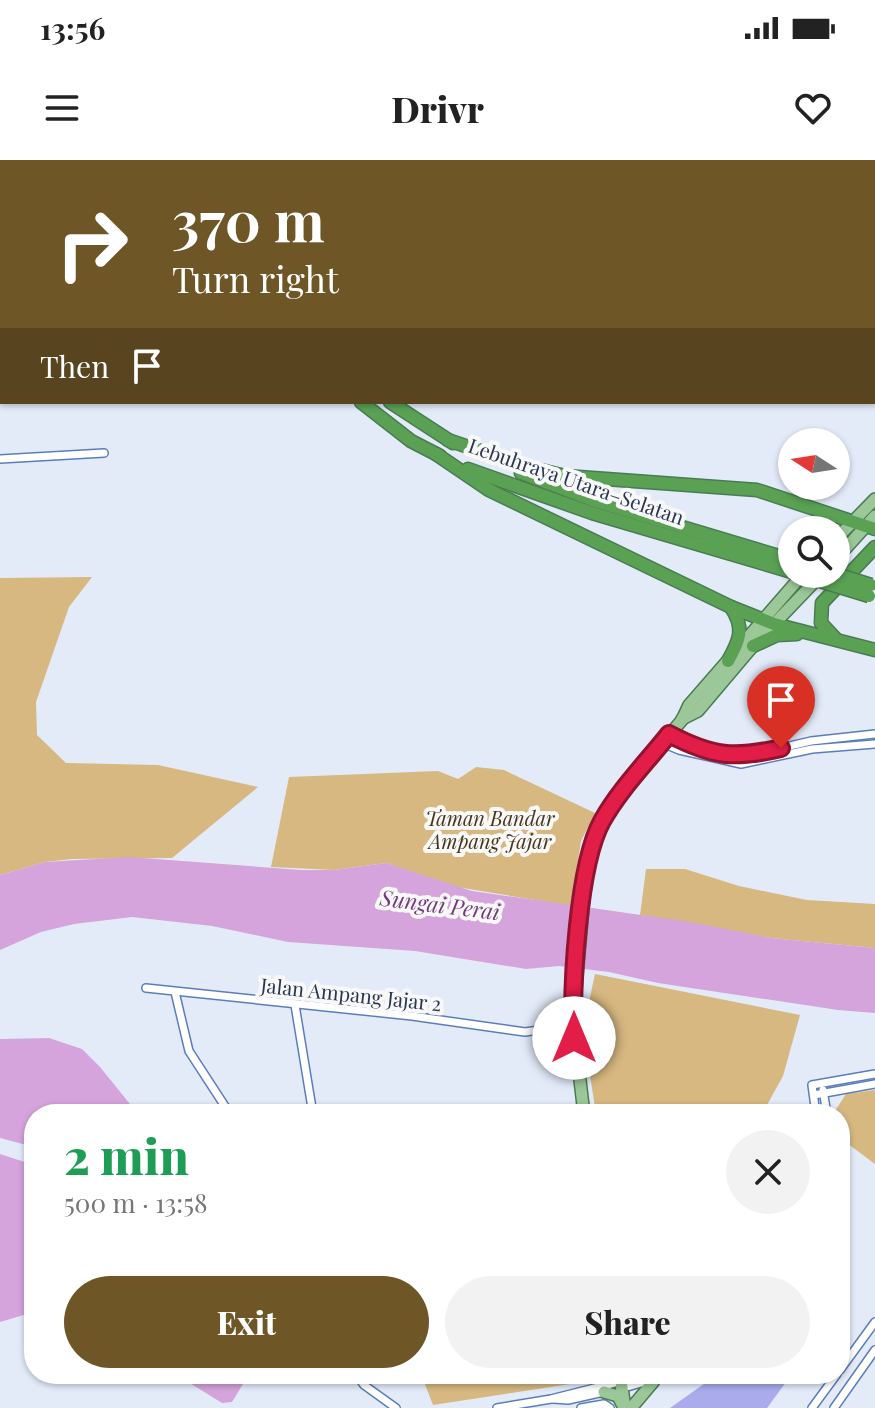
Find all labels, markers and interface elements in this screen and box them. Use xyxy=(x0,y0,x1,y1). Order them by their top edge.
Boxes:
text: 13:56 xyxy=(40,8,105,48)
text: Drivr xyxy=(391,84,484,132)
icon: menu xyxy=(40,86,84,130)
icon: heart xyxy=(791,86,835,130)
text: 370 m xyxy=(172,182,325,257)
icon: right xyxy=(40,192,144,296)
text: Turn right xyxy=(172,254,339,302)
icon: arrive xyxy=(125,344,169,388)
text: Then xyxy=(40,346,109,386)
north arrow xyxy=(778,428,850,500)
map controls xyxy=(778,428,850,588)
street label: Lebuhraya Utara–Selatan xyxy=(465,431,688,530)
button: search xyxy=(778,516,850,588)
pin xyxy=(747,666,815,748)
icon: arrive xyxy=(759,678,803,722)
park label: Taman Bandar Ampang Jajar xyxy=(425,804,556,854)
water label: Sungai Perai xyxy=(378,882,502,926)
street label: Jalan Ampang Jajar 2 xyxy=(258,970,443,1016)
position arrow xyxy=(532,996,616,1080)
text: 2 min xyxy=(64,1123,189,1187)
button: close xyxy=(726,1130,810,1214)
text: 500 m · 13:58 xyxy=(64,1185,208,1220)
button: Exit xyxy=(64,1276,429,1368)
button: Share xyxy=(445,1276,810,1368)

